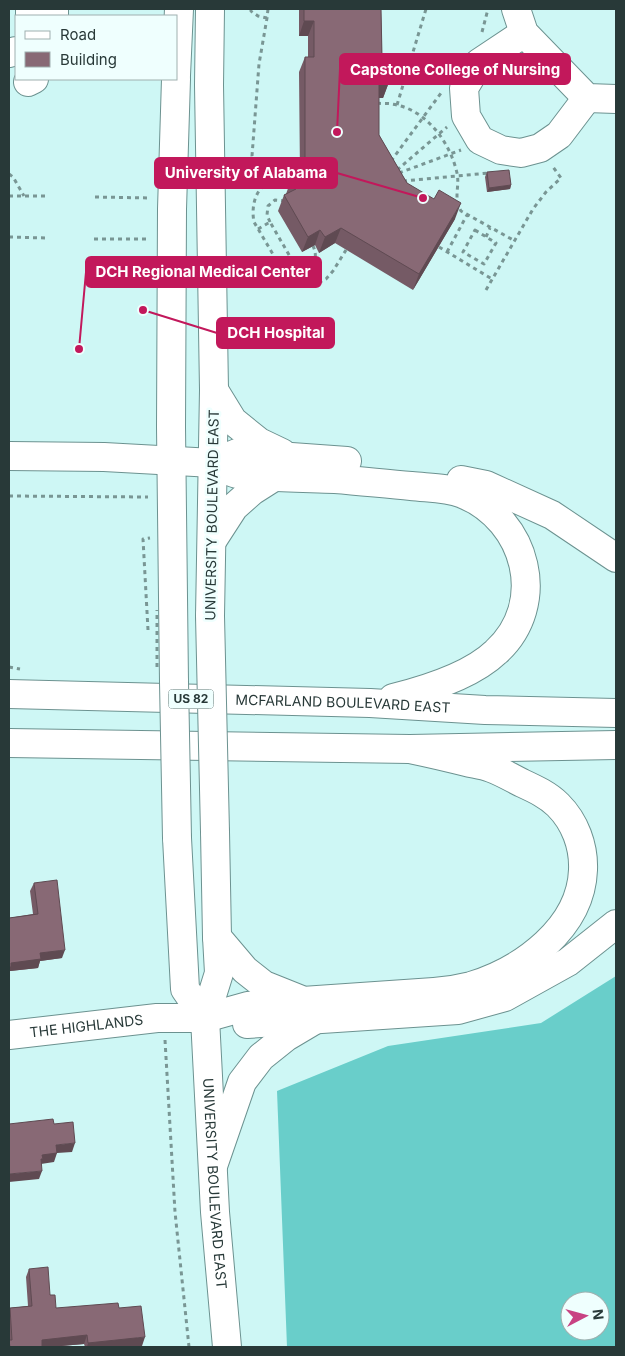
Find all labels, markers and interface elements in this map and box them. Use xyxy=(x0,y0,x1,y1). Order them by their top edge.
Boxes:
legend xyxy=(15,15,178,80)
text: Road xyxy=(60,25,96,44)
text: Building xyxy=(60,50,117,69)
callout: Capstone College of Nursing xyxy=(340,54,570,84)
text: Capstone College of Nursing xyxy=(350,60,560,79)
callout: University of Alabama xyxy=(155,158,337,188)
text: University of Alabama xyxy=(165,163,327,182)
callout: DCH Regional Medical Center xyxy=(86,257,321,287)
text: DCH Regional Medical Center xyxy=(95,262,311,281)
callout: DCH Hospital xyxy=(217,318,334,348)
text: DCH Hospital xyxy=(227,323,325,342)
street label: UNIVERSITY BOULEVARD EAST xyxy=(201,409,222,621)
road number: US 82 xyxy=(168,690,214,709)
street label: MCFARLAND BOULEVARD EAST xyxy=(235,691,451,716)
street label: THE HIGHLANDS xyxy=(29,1011,144,1041)
street label: UNIVERSITY BOULEVARD EAST xyxy=(200,1077,231,1290)
north arrow xyxy=(560,1291,610,1341)
text: N xyxy=(589,1308,607,1321)

